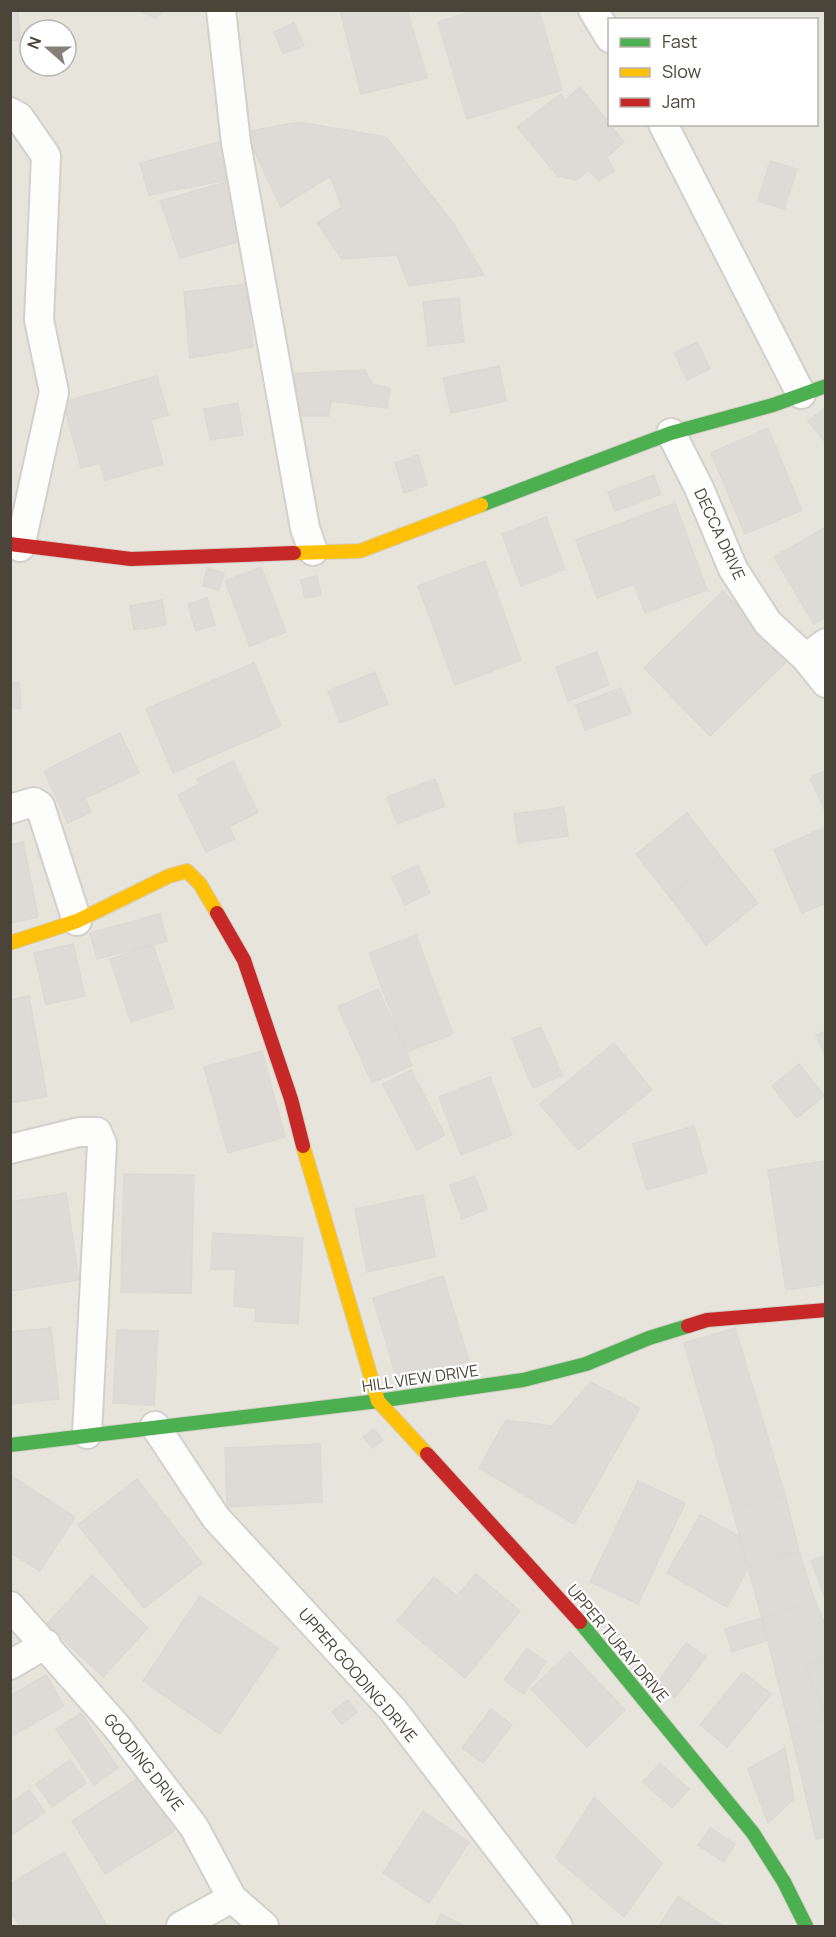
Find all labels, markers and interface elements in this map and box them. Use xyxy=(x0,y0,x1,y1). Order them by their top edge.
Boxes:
north arrow xyxy=(18,18,78,78)
legend xyxy=(608,18,818,126)
text: Fast xyxy=(662,29,697,53)
text: N xyxy=(22,33,46,52)
text: Slow xyxy=(662,59,702,83)
text: Jam xyxy=(662,89,696,113)
street label: DECCA DRIVE xyxy=(689,485,751,583)
street label: HILL VIEW DRIVE xyxy=(360,1359,480,1397)
street label: UPPER TURAY DRIVE xyxy=(562,1579,674,1707)
street label: UPPER GOODING DRIVE xyxy=(294,1603,422,1747)
street label: GOODING DRIVE xyxy=(99,1709,189,1815)

